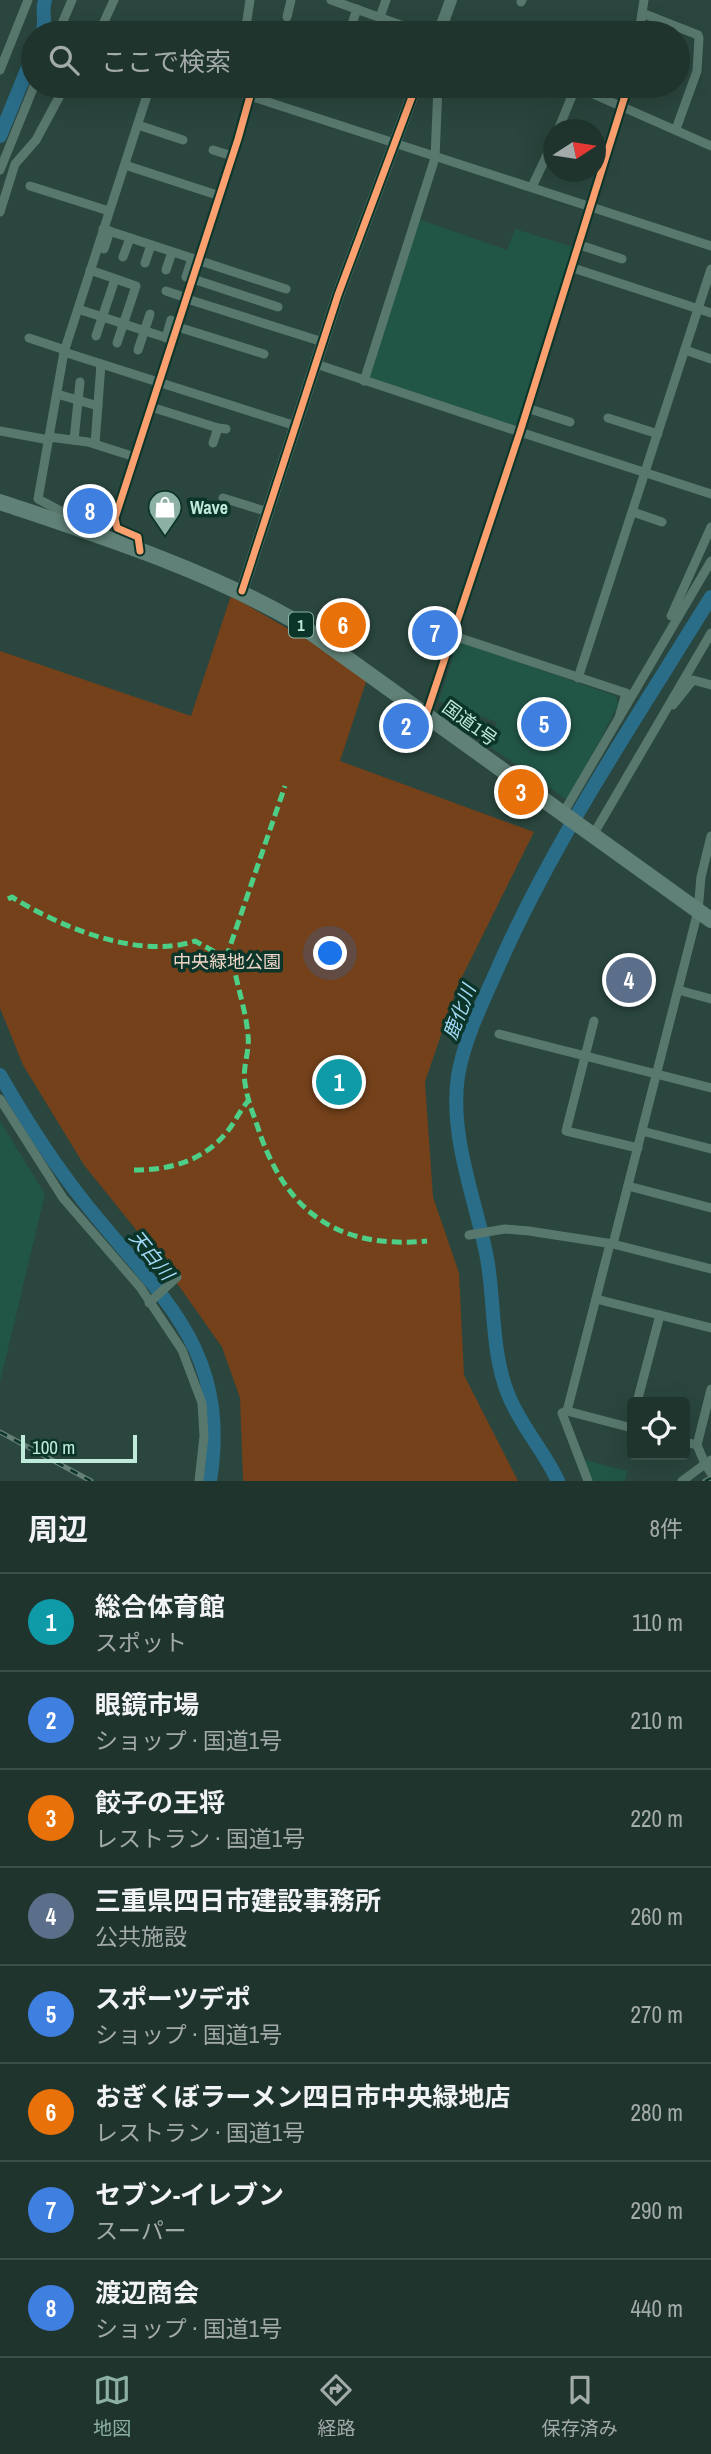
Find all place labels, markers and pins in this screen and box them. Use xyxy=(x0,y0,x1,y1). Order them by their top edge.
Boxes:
pin: 8 xyxy=(67,485,113,537)
shop icon: Wave xyxy=(146,488,184,537)
place label: Wave xyxy=(190,495,228,520)
pin: 6 xyxy=(320,599,366,651)
pin: 7 xyxy=(412,607,458,659)
pin: 5 xyxy=(521,698,567,750)
pin: 2 xyxy=(383,700,429,752)
pin: 3 xyxy=(498,766,544,818)
pin: 4 xyxy=(606,954,652,1006)
pin: 1 xyxy=(316,1056,362,1108)

